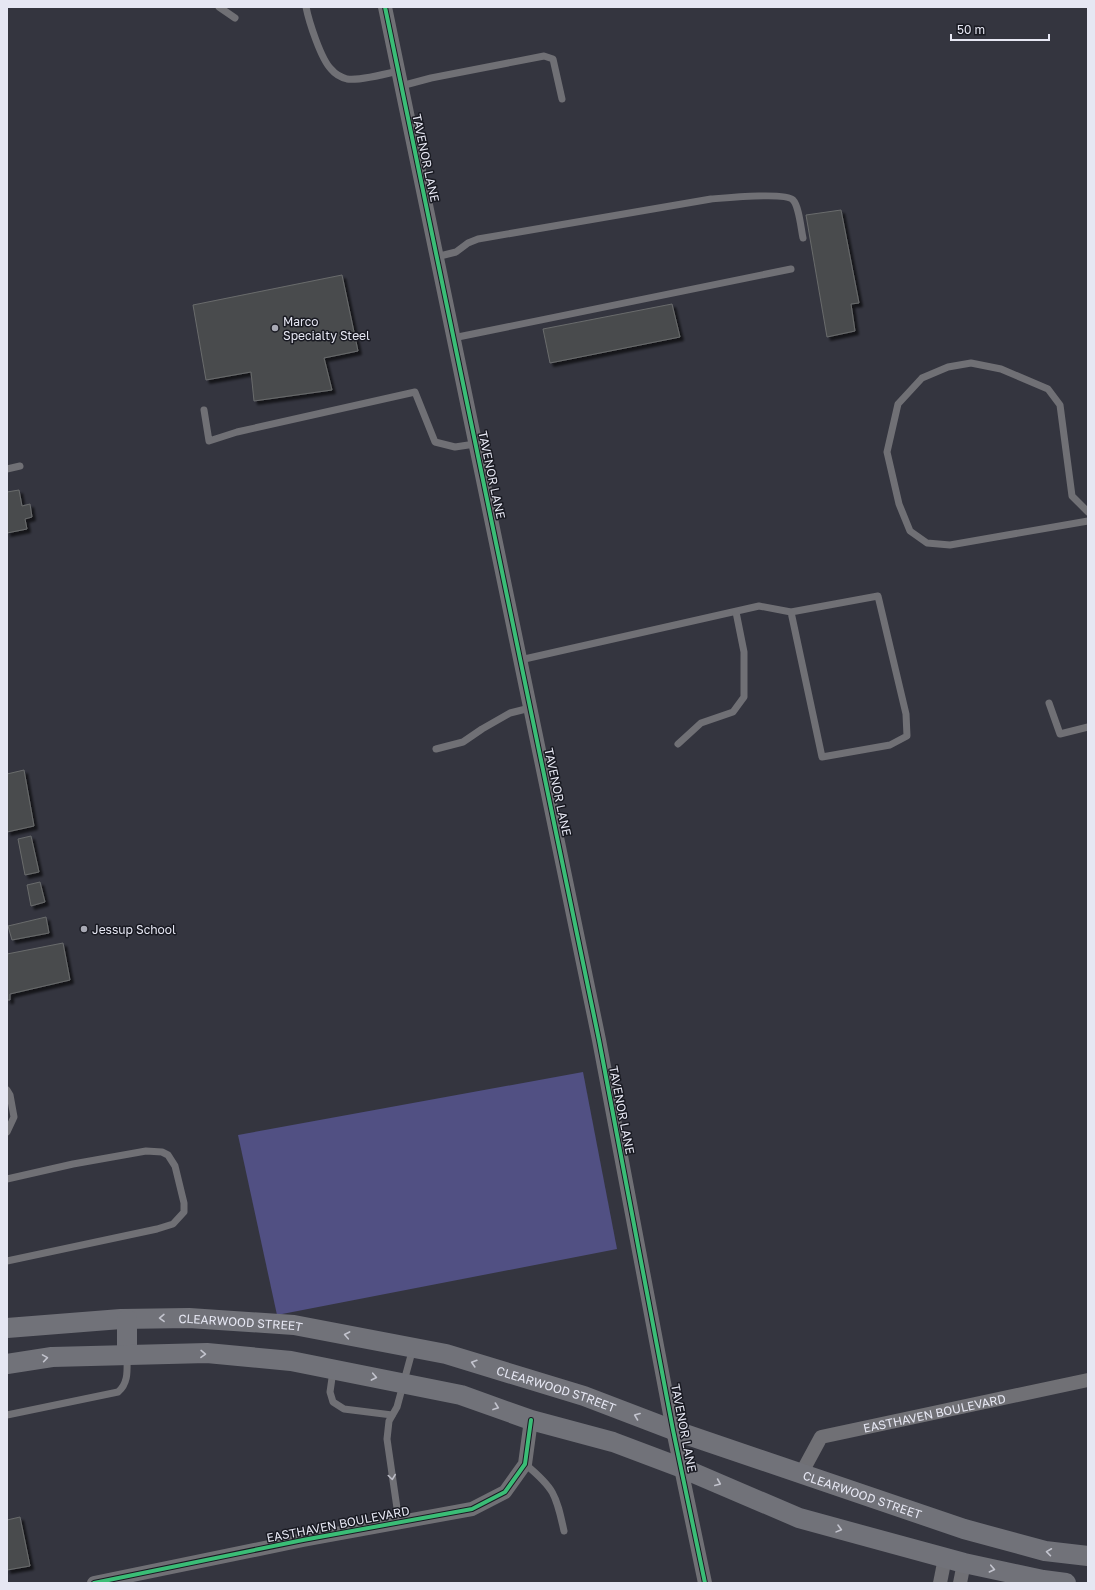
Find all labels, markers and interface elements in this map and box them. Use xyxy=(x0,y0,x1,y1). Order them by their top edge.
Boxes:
scale bar xyxy=(951,16,1049,42)
text: 50 m xyxy=(957,22,985,37)
street label: TAVENOR LANE xyxy=(409,113,443,203)
place label: Marco Specialty Steel xyxy=(283,314,370,343)
marker: Marco Specialty Steel xyxy=(270,323,280,333)
street label: TAVENOR LANE xyxy=(475,430,509,520)
street label: TAVENOR LANE xyxy=(541,747,575,837)
place label: Jessup School xyxy=(92,922,176,937)
marker: Jessup School xyxy=(79,924,89,934)
street label: TAVENOR LANE xyxy=(606,1065,638,1155)
street label: CLEARWOOD STREET xyxy=(178,1310,304,1334)
one-way arrow xyxy=(159,1314,165,1322)
one-way arrow xyxy=(344,1331,350,1339)
one-way arrow xyxy=(200,1349,206,1358)
one-way arrow xyxy=(42,1354,49,1363)
one-way arrow xyxy=(470,1359,477,1368)
street label: CLEARWOOD STREET xyxy=(495,1362,619,1415)
one-way arrow xyxy=(370,1372,377,1380)
street label: TAVENOR LANE xyxy=(668,1383,700,1473)
street label: EASTHAVEN BOULEVARD xyxy=(862,1390,1007,1435)
one-way arrow xyxy=(492,1402,499,1411)
one-way arrow xyxy=(634,1413,641,1421)
street label: CLEARWOOD STREET xyxy=(801,1467,924,1522)
one-way arrow xyxy=(387,1474,396,1480)
one-way arrow xyxy=(714,1479,721,1487)
street label: EASTHAVEN BOULEVARD xyxy=(265,1503,411,1545)
one-way arrow xyxy=(835,1524,842,1533)
one-way arrow xyxy=(1046,1548,1052,1557)
one-way arrow xyxy=(989,1564,995,1572)

